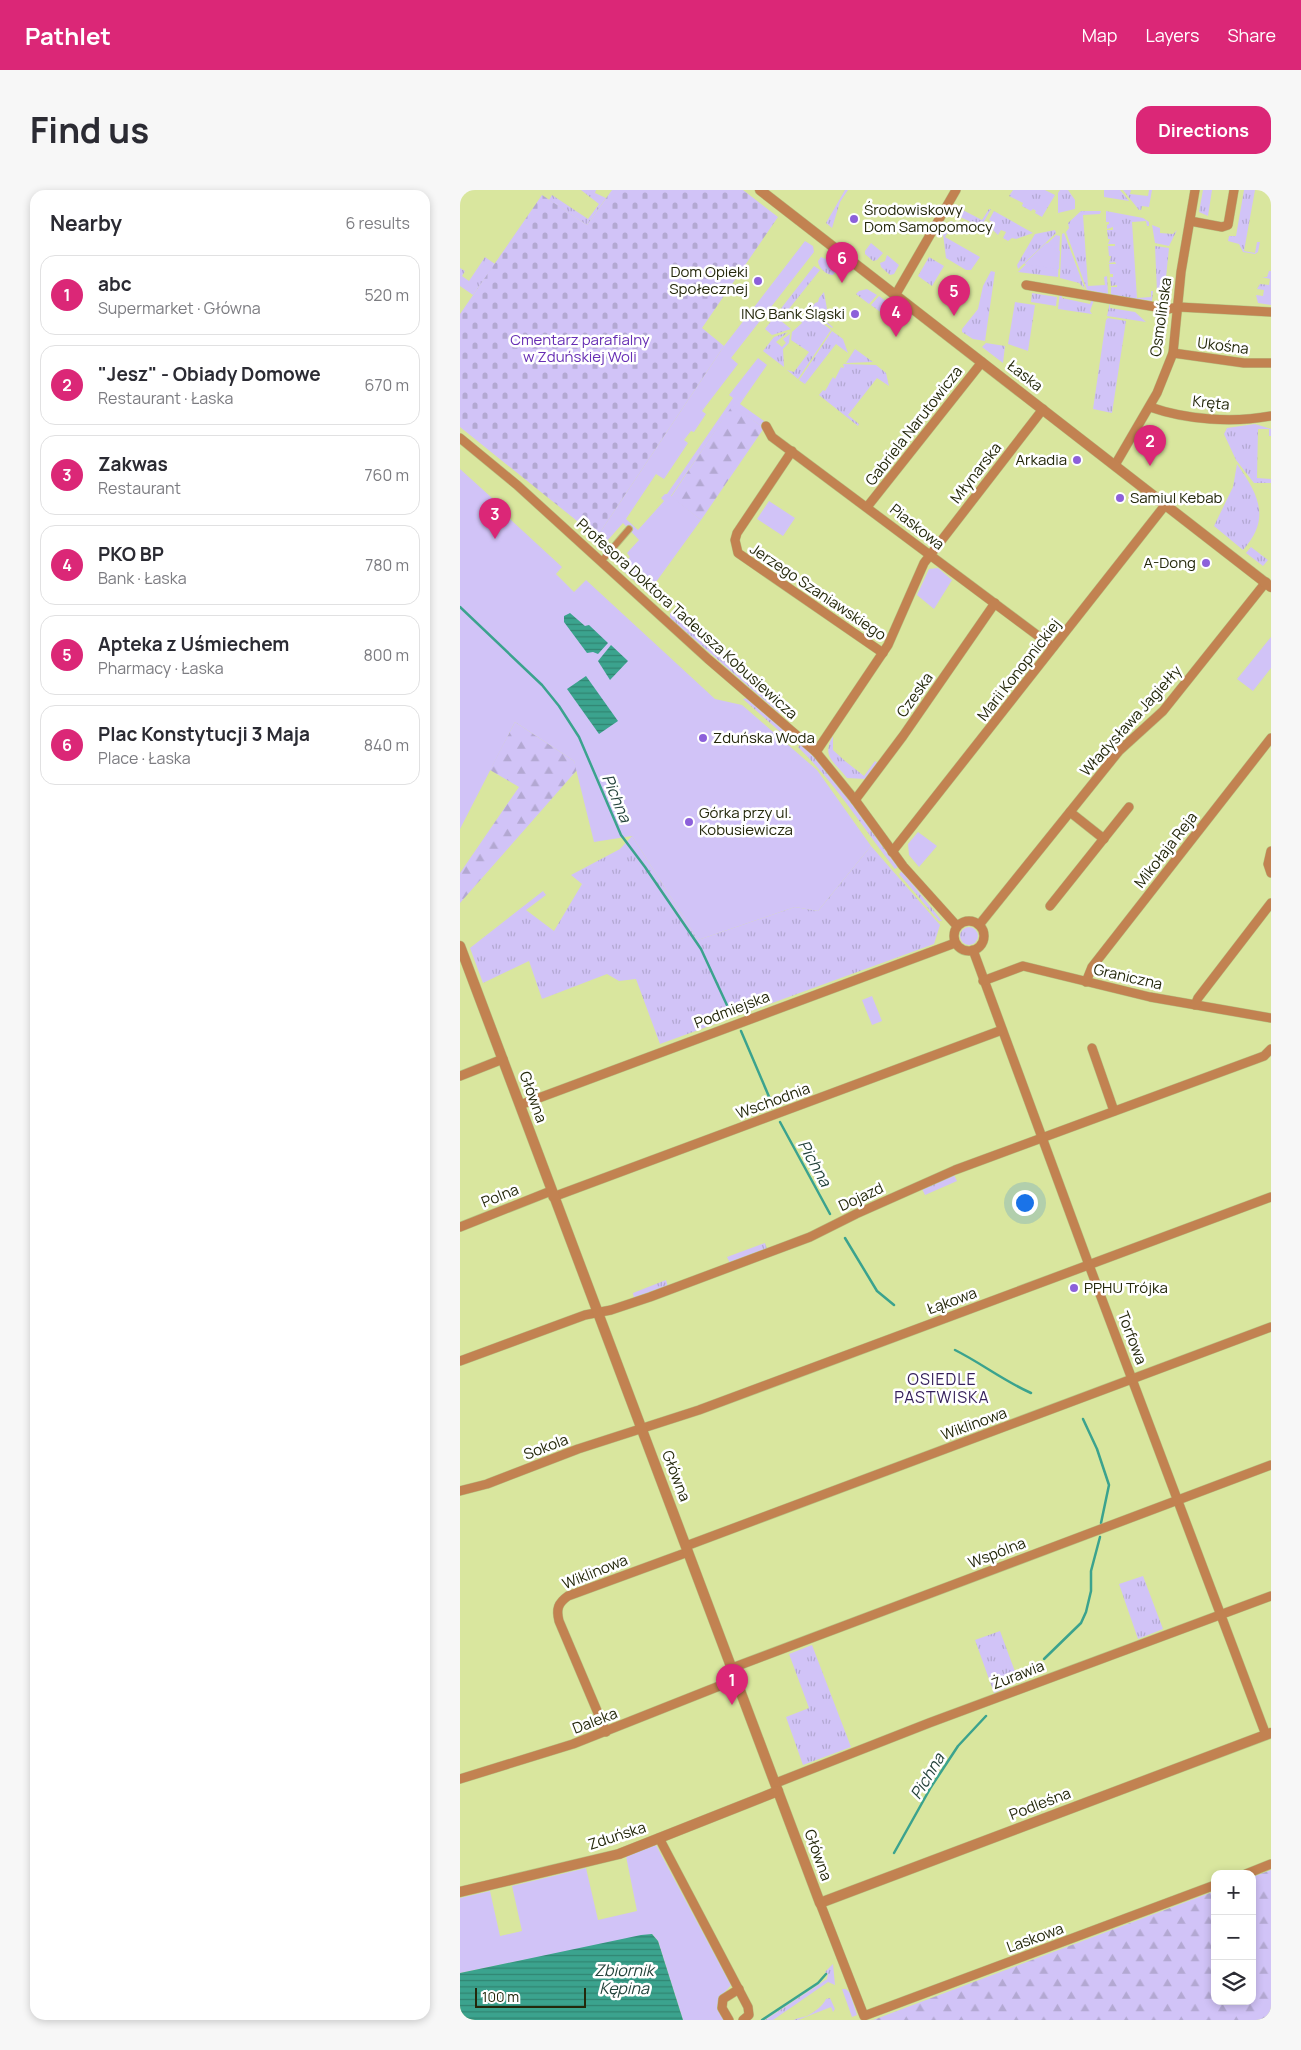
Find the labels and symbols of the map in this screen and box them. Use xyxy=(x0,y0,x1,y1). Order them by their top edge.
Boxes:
place label: Środowiskowy Dom Samopomocy xyxy=(864,199,993,237)
marker: Środowiskowy Dom Samopomocy xyxy=(848,213,860,225)
pin: 6 xyxy=(826,242,858,283)
place label: Dom Opieki Społecznej xyxy=(669,261,748,299)
marker: Dom Opieki Społecznej xyxy=(752,275,764,287)
pin: 5 xyxy=(938,275,970,316)
street label: Osmolińska xyxy=(1145,276,1176,358)
pin: 4 xyxy=(880,296,912,337)
place label: ING Bank Śląski xyxy=(741,303,845,324)
marker: ING Bank Śląski xyxy=(849,308,861,320)
park label: Cmentarz parafialny w Zduńskiej Woli xyxy=(510,329,650,367)
street label: Ukośna xyxy=(1196,332,1250,359)
street label: Łaska xyxy=(1003,355,1047,396)
street label: Gabriela Narutowicza xyxy=(860,361,967,490)
street label: Kręta xyxy=(1191,390,1231,415)
pin: 2 xyxy=(1134,425,1166,466)
street label: Młynarska xyxy=(945,438,1006,508)
place label: Arkadia xyxy=(1016,449,1067,470)
marker: Arkadia xyxy=(1071,454,1083,466)
place label: Samiul Kebab xyxy=(1130,487,1222,508)
marker: Samiul Kebab xyxy=(1114,492,1126,504)
pin: 3 xyxy=(479,498,511,539)
street label: Piaskowa xyxy=(886,499,949,555)
street label: Profesora Doktora Tadeusza Kobusiewicza xyxy=(572,513,802,724)
street label: Jerzego Szaniawskiego xyxy=(746,538,891,645)
place label: A-Dong xyxy=(1143,552,1196,573)
marker: A-Dong xyxy=(1200,557,1212,569)
street label: Marii Konopnickiej xyxy=(972,614,1065,725)
street label: Władysława Jagiełły xyxy=(1075,661,1186,781)
street label: Czeska xyxy=(892,668,938,721)
place label: Zduńska Woda xyxy=(713,727,815,748)
marker: Zduńska Woda xyxy=(697,732,709,744)
water label: Pichna xyxy=(597,771,637,826)
place label: Górka przy ul. Kobusiewicza xyxy=(699,802,793,840)
street label: Mikołaja Reja xyxy=(1129,807,1202,892)
marker: Górka przy ul. Kobusiewicza xyxy=(683,816,695,828)
street label: Graniczna xyxy=(1092,958,1165,995)
street label: Podmiejska xyxy=(691,986,773,1034)
street label: Główna xyxy=(514,1068,552,1125)
street label: Wschodnia xyxy=(733,1077,813,1124)
water label: Pichna xyxy=(793,1136,837,1191)
street label: Dojazd xyxy=(835,1177,887,1216)
street label: Polna xyxy=(478,1179,522,1213)
your location xyxy=(1012,1190,1038,1216)
place label: PPHU Trójka xyxy=(1084,1277,1168,1298)
street label: Łąkowa xyxy=(924,1282,980,1319)
marker: PPHU Trójka xyxy=(1068,1282,1080,1294)
street label: Torfowa xyxy=(1113,1308,1152,1367)
district label: OSIEDLE PASTWISKA xyxy=(894,1368,990,1408)
street label: Wiklinowa xyxy=(938,1402,1010,1445)
street label: Sokola xyxy=(521,1428,571,1465)
street label: Główna xyxy=(657,1447,696,1504)
street label: Wspólna xyxy=(965,1532,1029,1573)
street label: Wiklinowa xyxy=(559,1549,631,1594)
street label: Żurawia xyxy=(989,1655,1047,1694)
pin: 1 xyxy=(716,1664,748,1705)
street label: Daleka xyxy=(569,1702,620,1739)
water label: Pichna xyxy=(905,1748,950,1803)
street label: Podleśna xyxy=(1006,1782,1074,1825)
street label: Zduńska xyxy=(585,1816,648,1855)
street label: Główna xyxy=(799,1826,837,1883)
street label: Laskowa xyxy=(1003,1918,1066,1958)
water label: Zbiornik Kępina xyxy=(594,1959,656,1999)
scale bar xyxy=(475,1985,586,2008)

